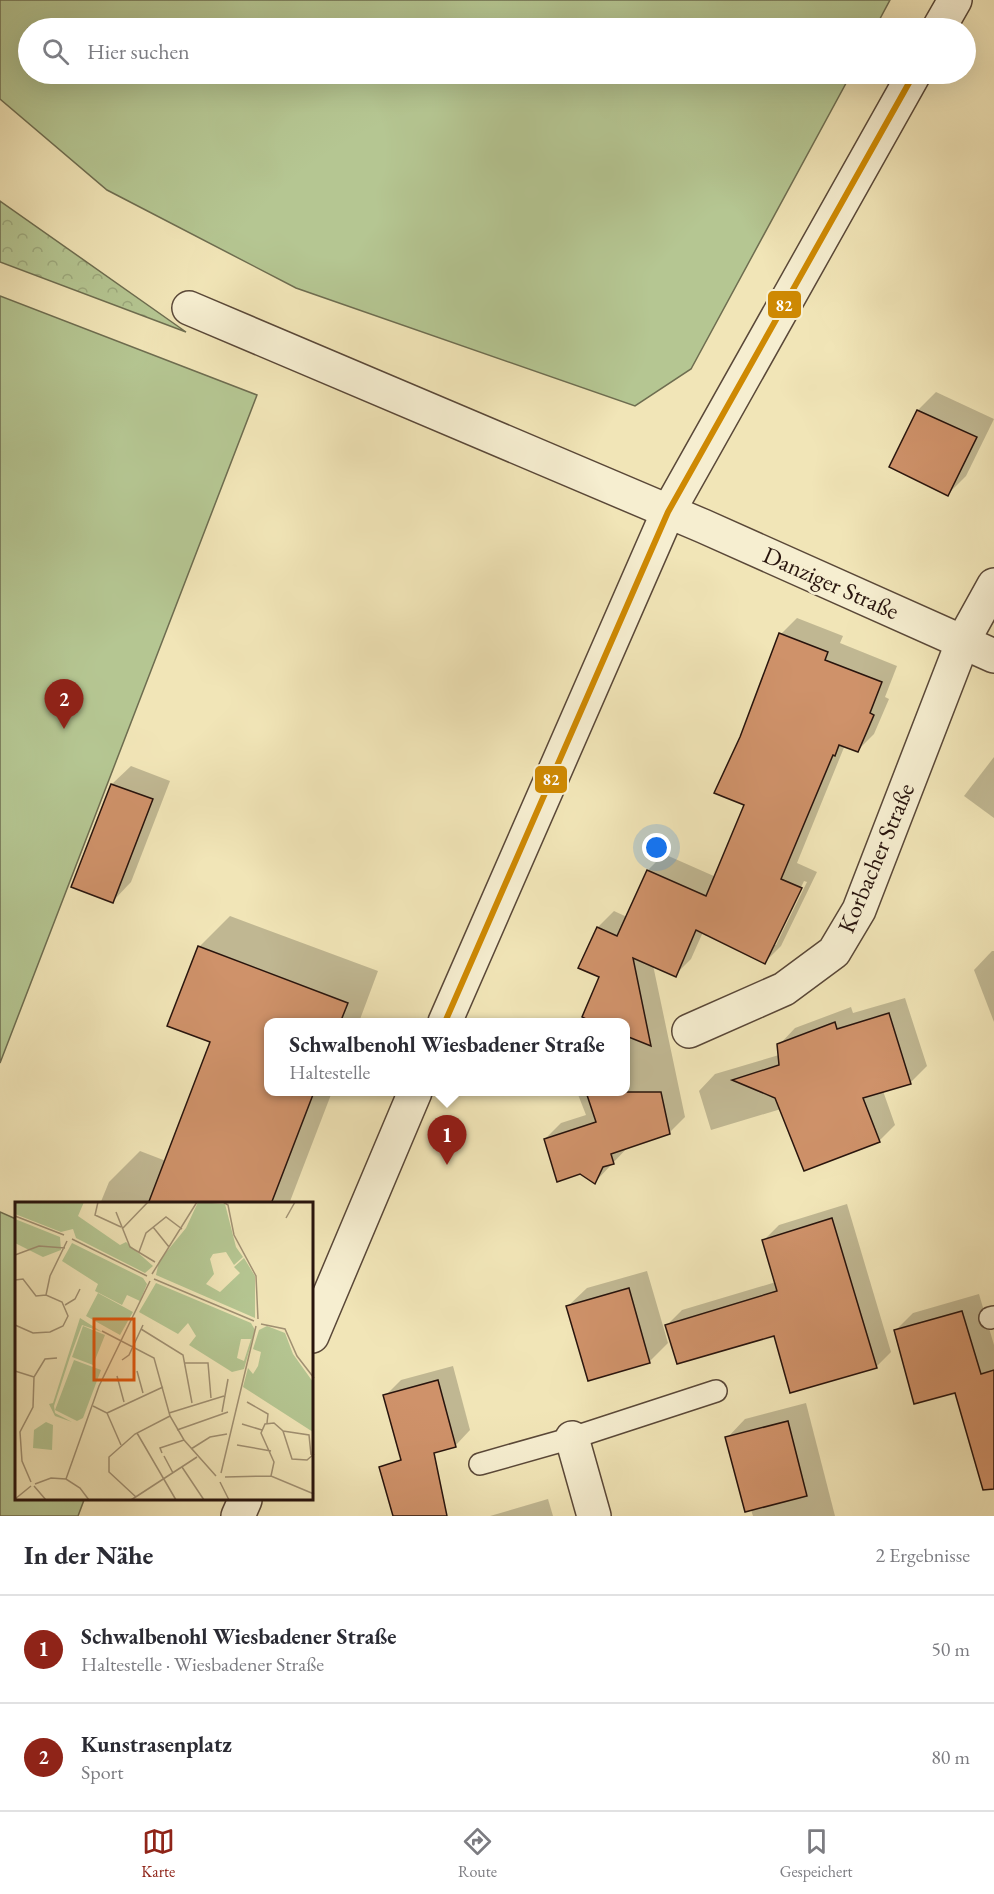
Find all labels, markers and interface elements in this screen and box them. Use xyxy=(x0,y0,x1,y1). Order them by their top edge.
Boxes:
search box xyxy=(18,18,976,84)
icon: search xyxy=(39,35,72,68)
text: Hier suchen xyxy=(87,37,190,66)
line badge: 82 xyxy=(767,290,802,319)
text: 82 xyxy=(776,295,793,316)
street label: Danziger Straße xyxy=(758,539,904,626)
pin: 2 xyxy=(44,680,84,729)
line badge: 82 xyxy=(534,765,568,794)
text: 82 xyxy=(543,769,560,790)
street label: Korbacher Straße xyxy=(830,778,921,937)
your location xyxy=(642,833,671,862)
popup xyxy=(264,1018,630,1096)
text: Schwalbenohl Wiesbadener Straße xyxy=(289,1030,605,1059)
text: Haltestelle xyxy=(289,1059,370,1085)
pin: 1 xyxy=(428,1116,466,1165)
inset map xyxy=(15,1202,314,1501)
text: In der Nähe xyxy=(24,1538,153,1572)
text: 2 Ergebnisse xyxy=(875,1542,970,1568)
text: Schwalbenohl Wiesbadener Straße xyxy=(81,1622,396,1651)
text: 1 xyxy=(38,1636,49,1662)
text: 50 m xyxy=(931,1636,970,1662)
text: Haltestelle · Wiesbadener Straße xyxy=(81,1651,324,1677)
text: Kunstrasenplatz xyxy=(81,1730,232,1759)
text: 2 xyxy=(38,1744,49,1770)
text: 80 m xyxy=(931,1744,970,1770)
text: Sport xyxy=(81,1759,124,1785)
tab: Karte xyxy=(141,1825,175,1882)
tab: Route xyxy=(458,1825,497,1882)
tab: Gespeichert xyxy=(780,1825,853,1882)

